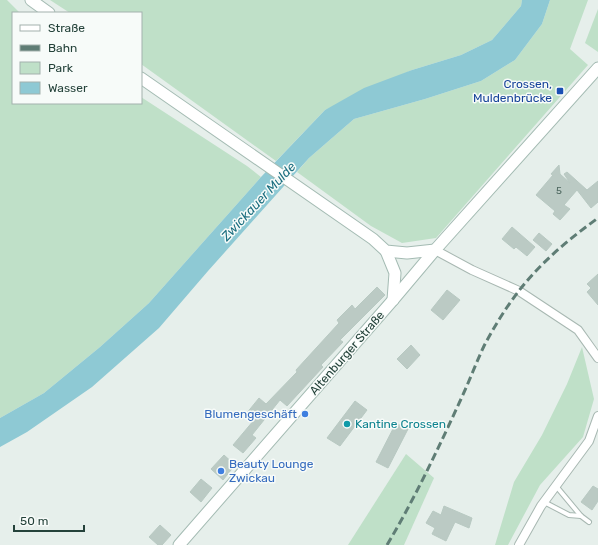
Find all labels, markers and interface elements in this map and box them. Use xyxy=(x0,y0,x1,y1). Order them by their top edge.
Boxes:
legend xyxy=(12,12,142,104)
text: Straße xyxy=(48,21,85,35)
text: Bahn xyxy=(48,41,77,55)
text: Park xyxy=(48,61,74,75)
place label: Crossen, Muldenbrücke xyxy=(473,77,552,105)
text: Wasser xyxy=(48,81,88,95)
marker: Crossen, Muldenbrücke xyxy=(555,86,565,96)
water label: Zwickauer Mulde xyxy=(217,159,299,244)
house number: 5 xyxy=(556,185,562,197)
street label: Altenburger Straße xyxy=(307,308,387,398)
place label: Blumengeschäft xyxy=(204,407,297,421)
marker: Blumengeschäft xyxy=(300,409,310,419)
place label: Kantine Crossen xyxy=(355,417,446,431)
marker: Kantine Crossen xyxy=(342,419,352,429)
place label: Beauty Lounge Zwickau xyxy=(229,457,314,485)
marker: Beauty Lounge Zwickau xyxy=(216,466,226,476)
scale bar xyxy=(14,507,84,533)
text: 50 m xyxy=(20,514,48,528)

